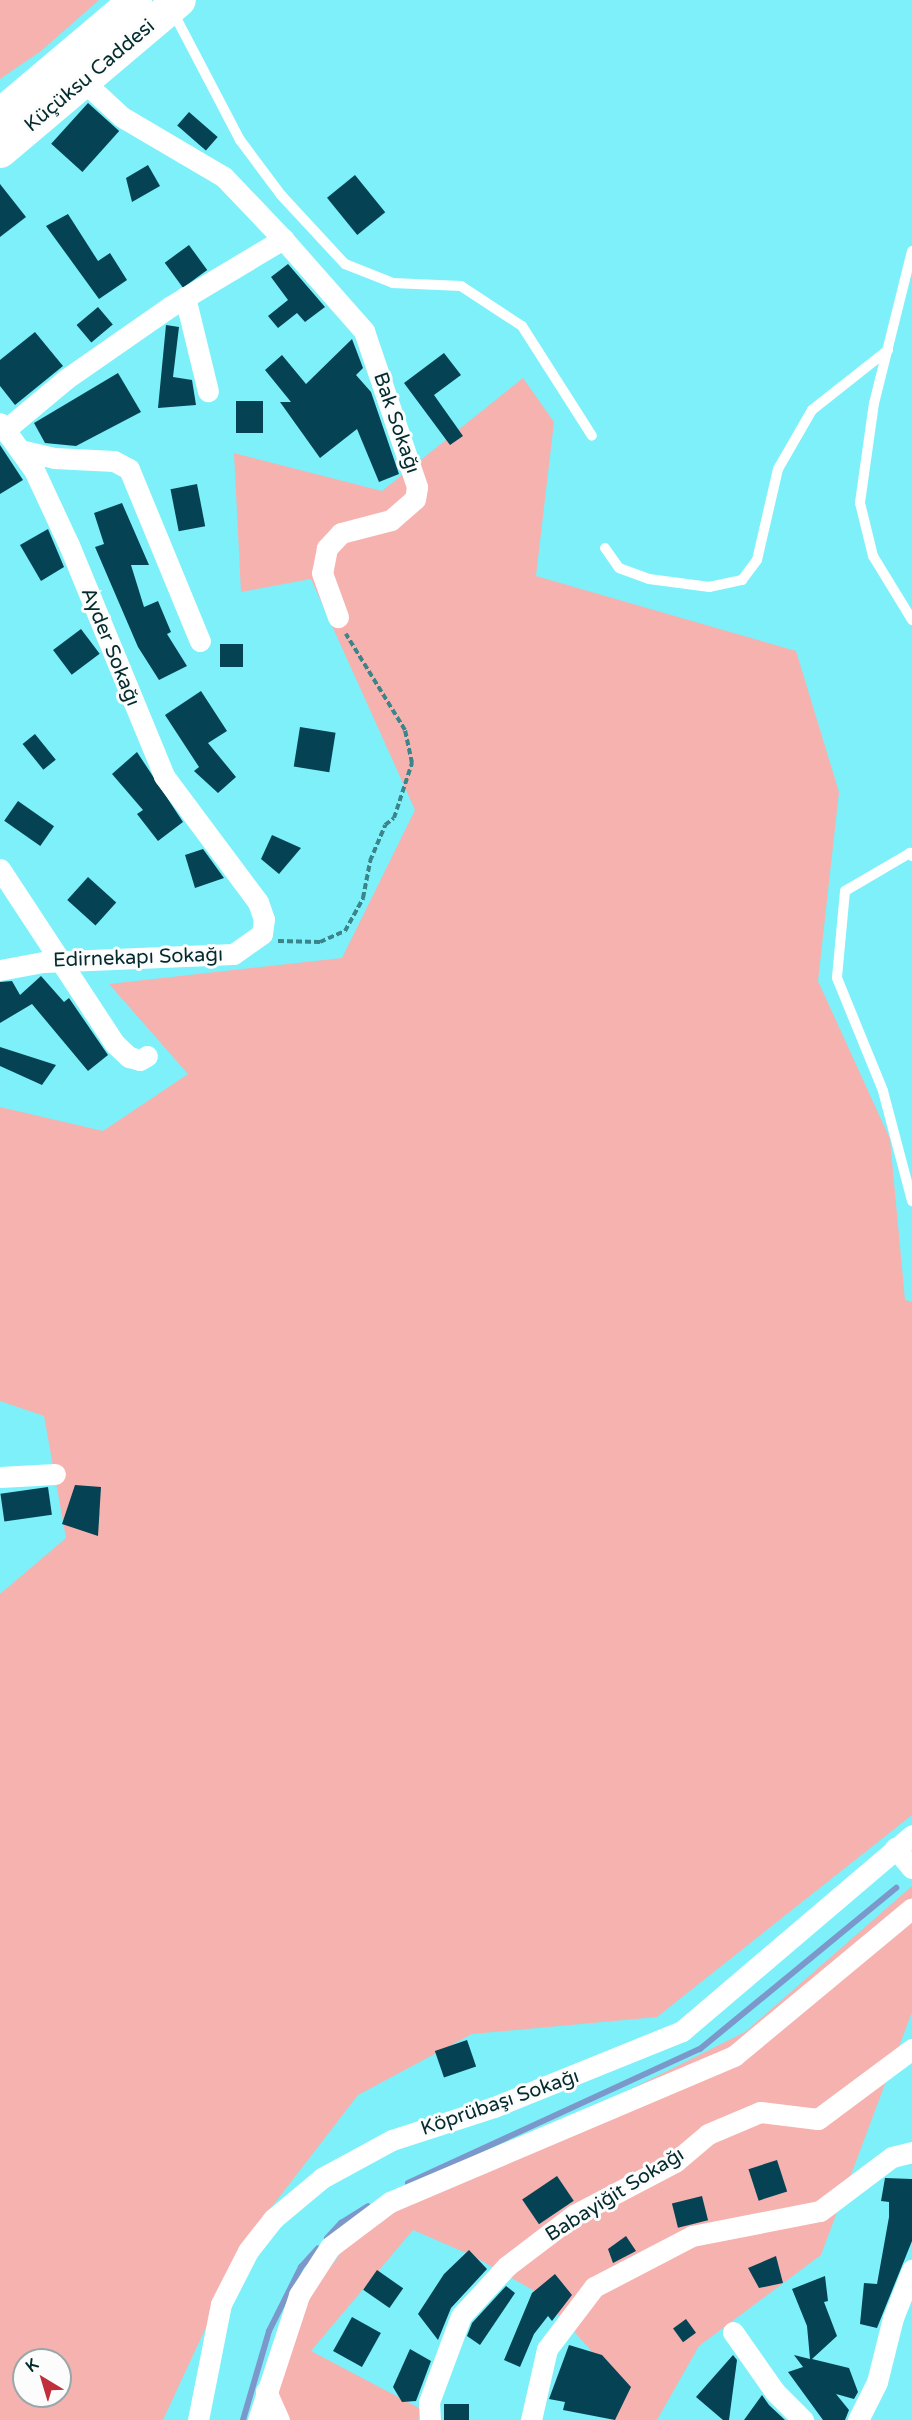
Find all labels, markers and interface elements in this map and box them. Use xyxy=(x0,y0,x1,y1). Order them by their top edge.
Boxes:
street label: Küçüksu Caddesi xyxy=(20,15,160,137)
street label: Bak Sokağı xyxy=(368,369,424,477)
street label: Ayder Sokağı xyxy=(75,584,145,710)
street label: Edirnekapı Sokağı xyxy=(53,943,223,973)
street label: Köprübaşı Sokağı xyxy=(418,2065,582,2141)
street label: Babayiğit Sokağı xyxy=(541,2143,689,2247)
north arrow xyxy=(12,2348,72,2408)
text: K xyxy=(22,2354,43,2377)

